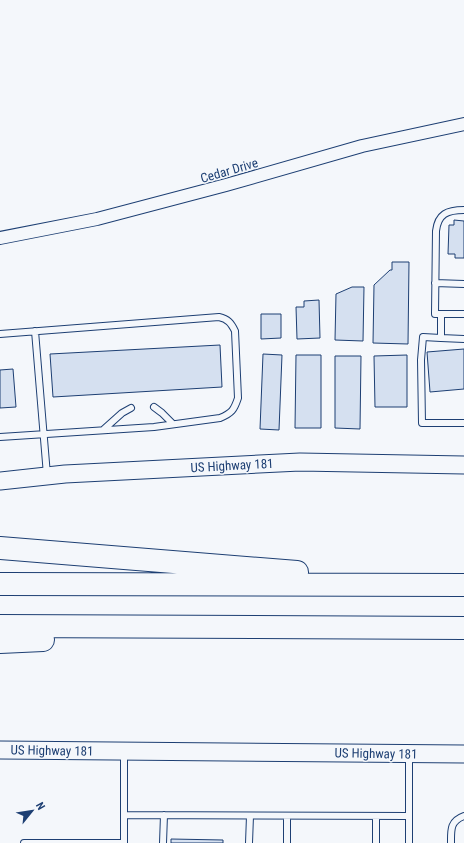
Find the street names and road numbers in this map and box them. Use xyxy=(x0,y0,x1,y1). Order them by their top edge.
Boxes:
street label: Cedar Drive xyxy=(199,155,260,186)
street label: US Highway 181 xyxy=(190,456,274,475)
street label: US Highway 181 xyxy=(10,742,94,759)
street label: US Highway 181 xyxy=(334,745,418,762)

